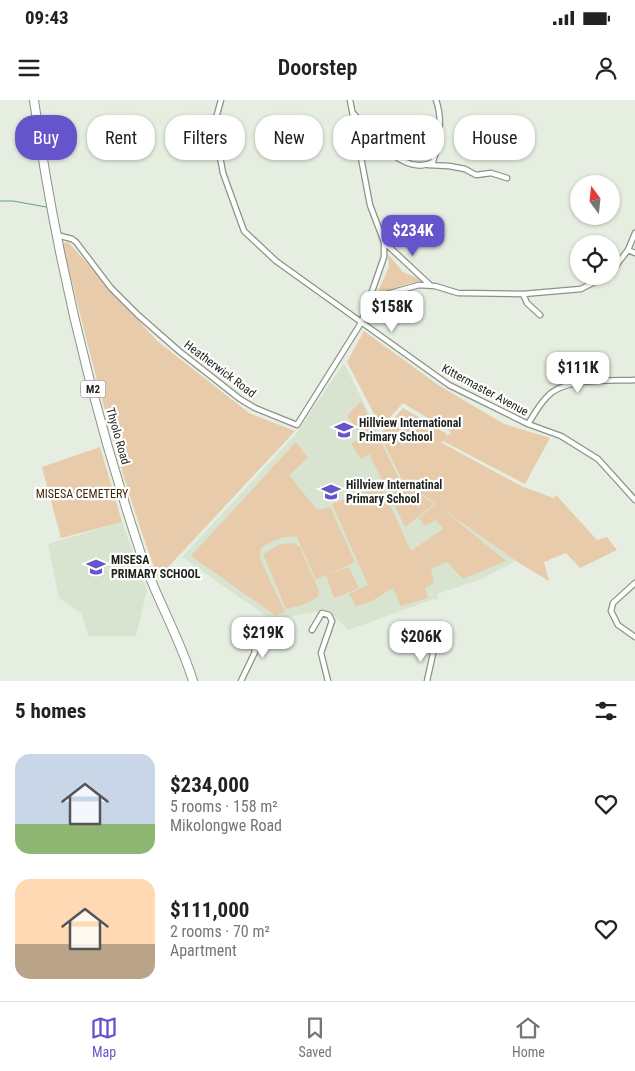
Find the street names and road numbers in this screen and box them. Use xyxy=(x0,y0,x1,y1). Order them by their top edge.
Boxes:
street label: Heatherwick Road xyxy=(181,338,259,400)
street label: Kittermaster Avenue xyxy=(439,361,531,419)
road number: M2 xyxy=(80,380,106,398)
street label: Thyolo Road xyxy=(103,406,133,466)

